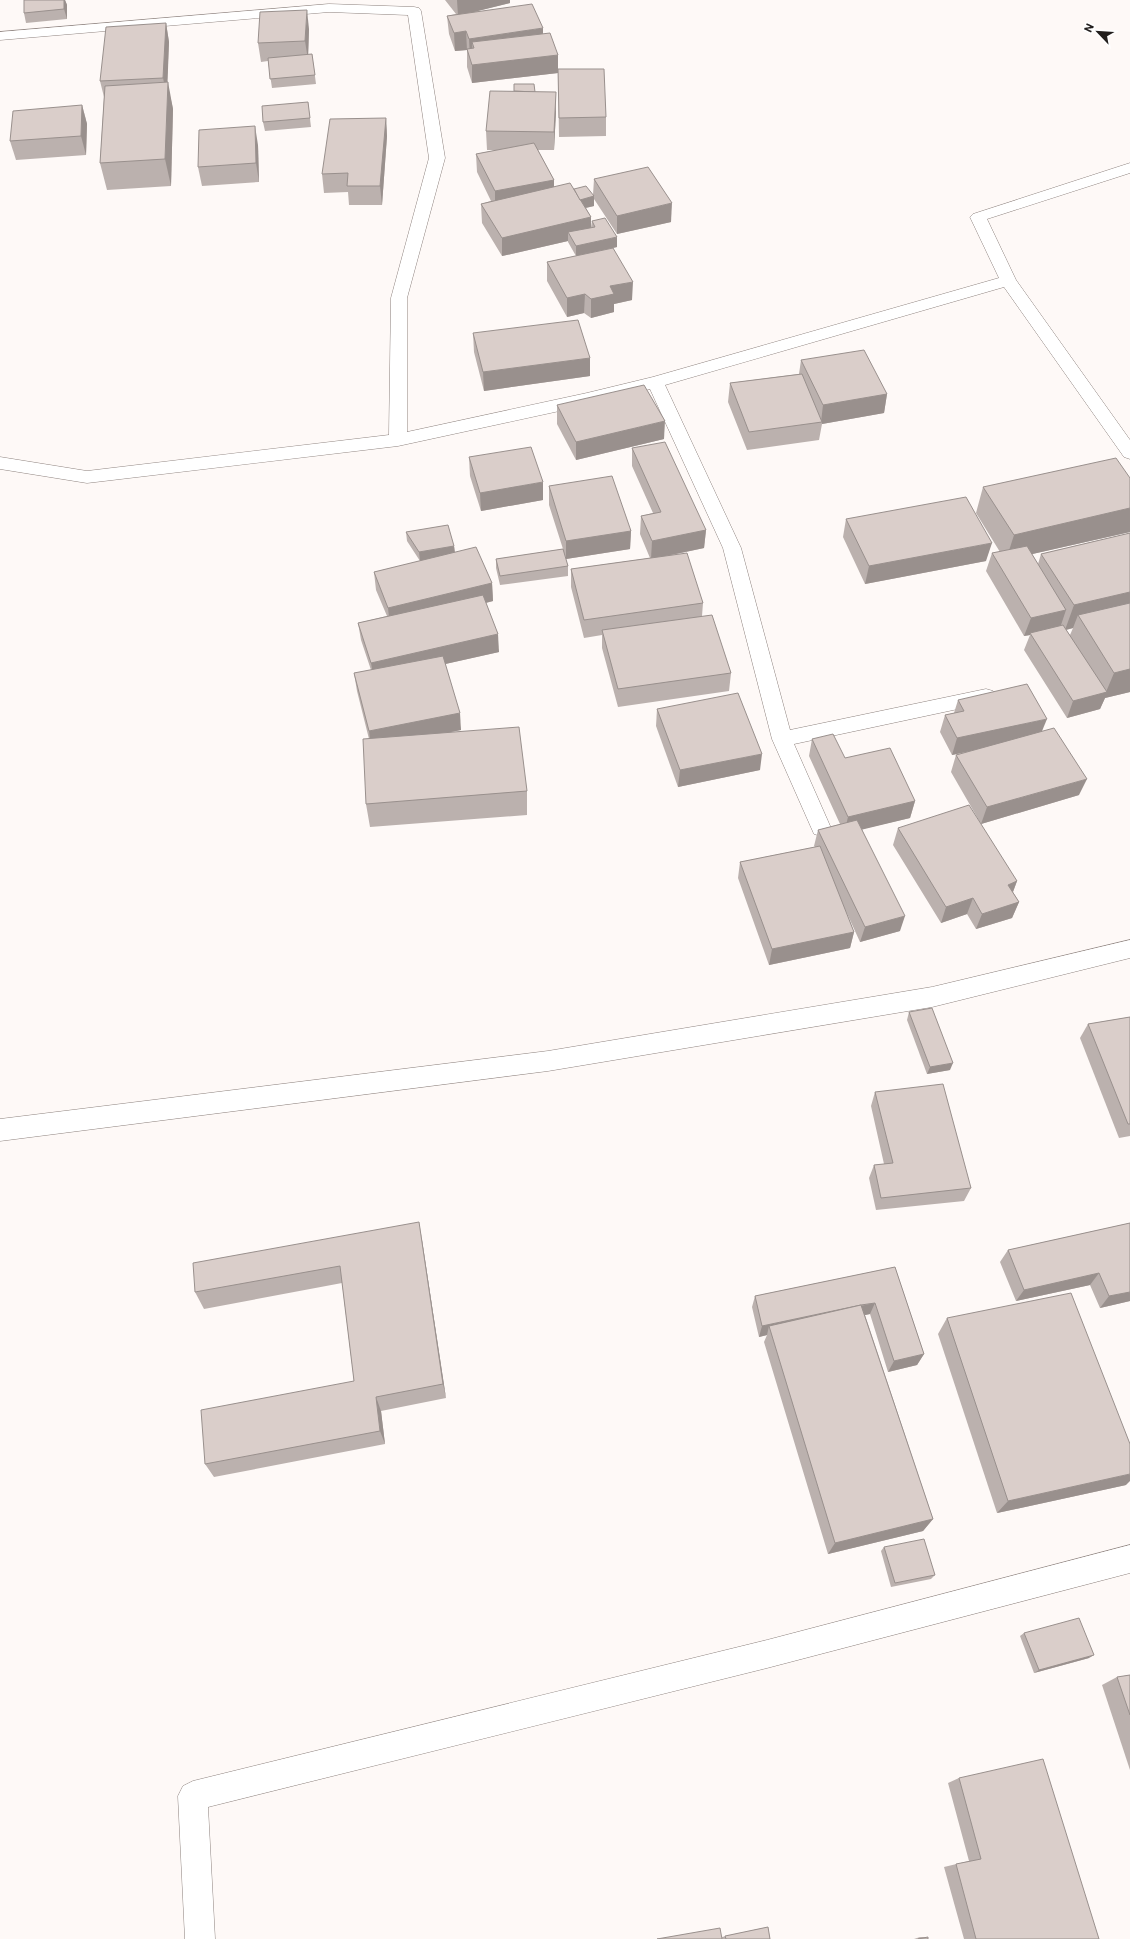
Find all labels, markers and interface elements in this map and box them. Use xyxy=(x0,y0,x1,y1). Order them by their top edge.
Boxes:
north arrow xyxy=(1078,12,1118,52)
text: N xyxy=(1081,21,1096,34)

